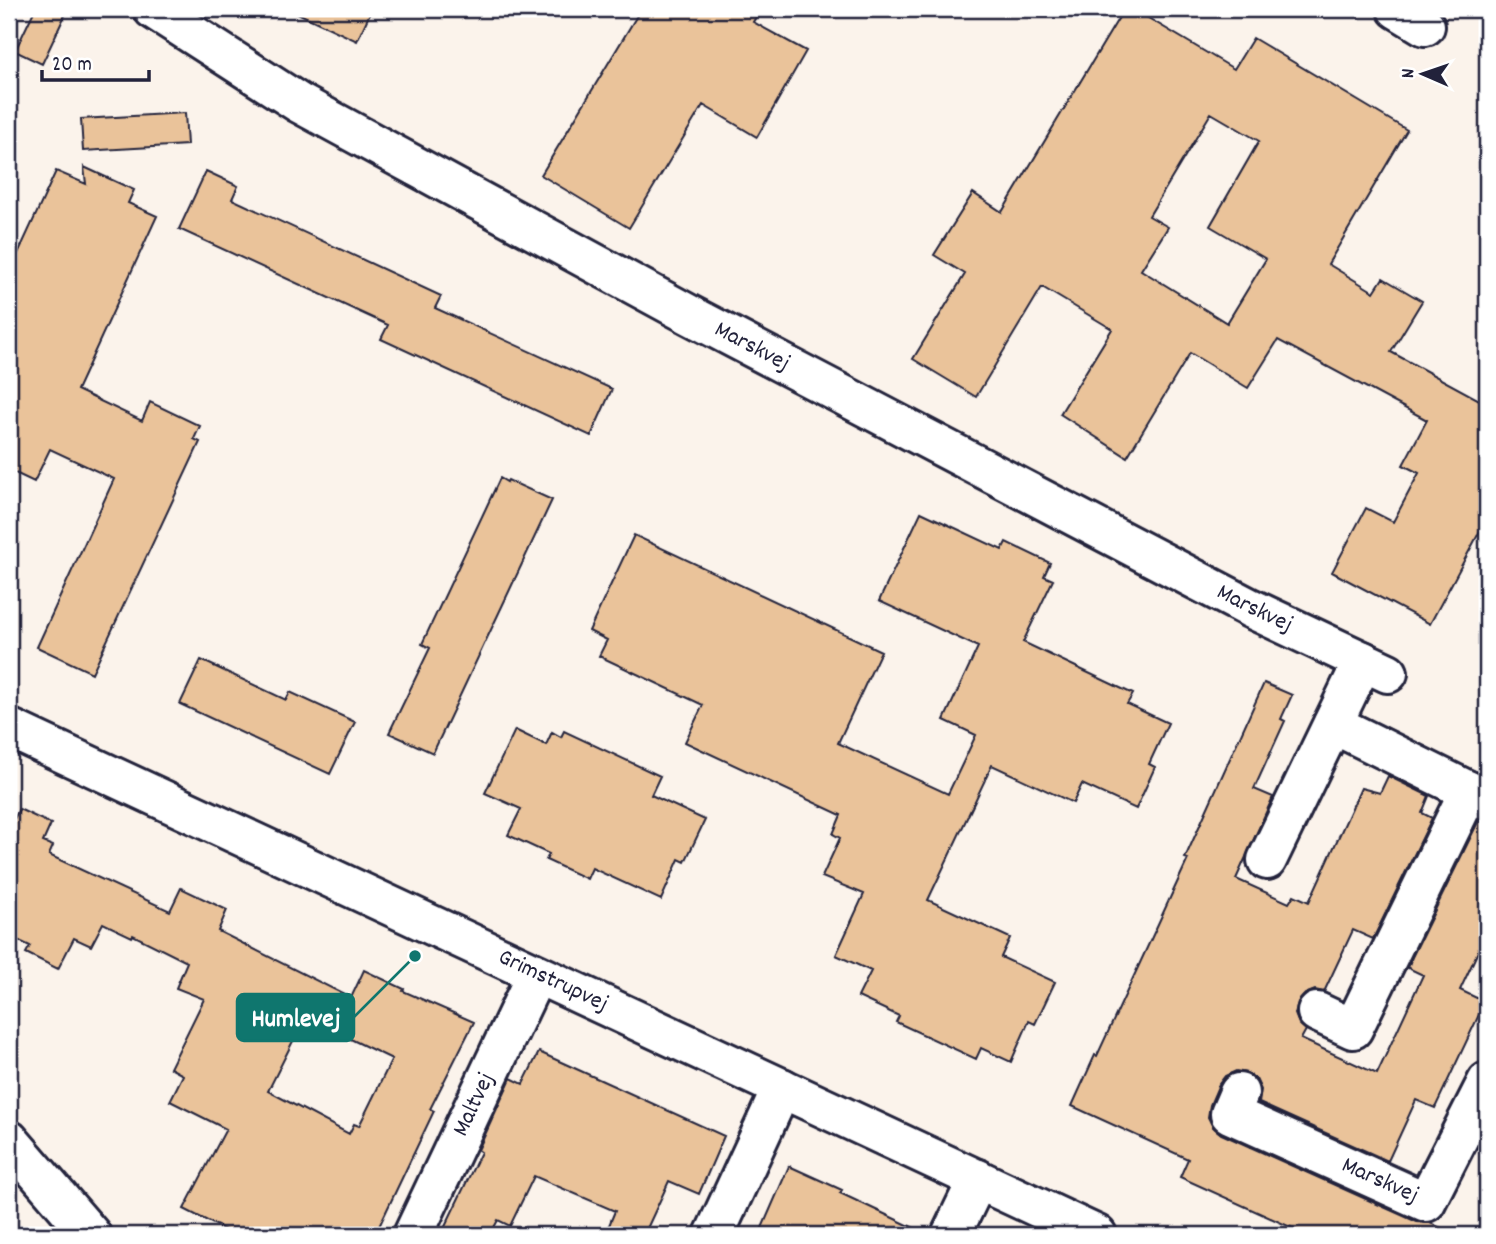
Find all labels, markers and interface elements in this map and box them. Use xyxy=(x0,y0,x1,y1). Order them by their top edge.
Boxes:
scale bar xyxy=(42,38,149,82)
north arrow xyxy=(1388,38,1458,108)
text: 20 m xyxy=(52,51,92,81)
text: N xyxy=(1396,68,1423,79)
street label: Marskvej xyxy=(708,313,795,381)
street label: Marskvej xyxy=(1210,576,1298,643)
street label: Grimstrupvej xyxy=(492,941,614,1022)
callout: Humlevej xyxy=(237,994,354,1041)
text: Humlevej xyxy=(251,1002,341,1039)
street label: Maltvej xyxy=(445,1067,504,1142)
street label: Marskvej xyxy=(1336,1149,1424,1213)

